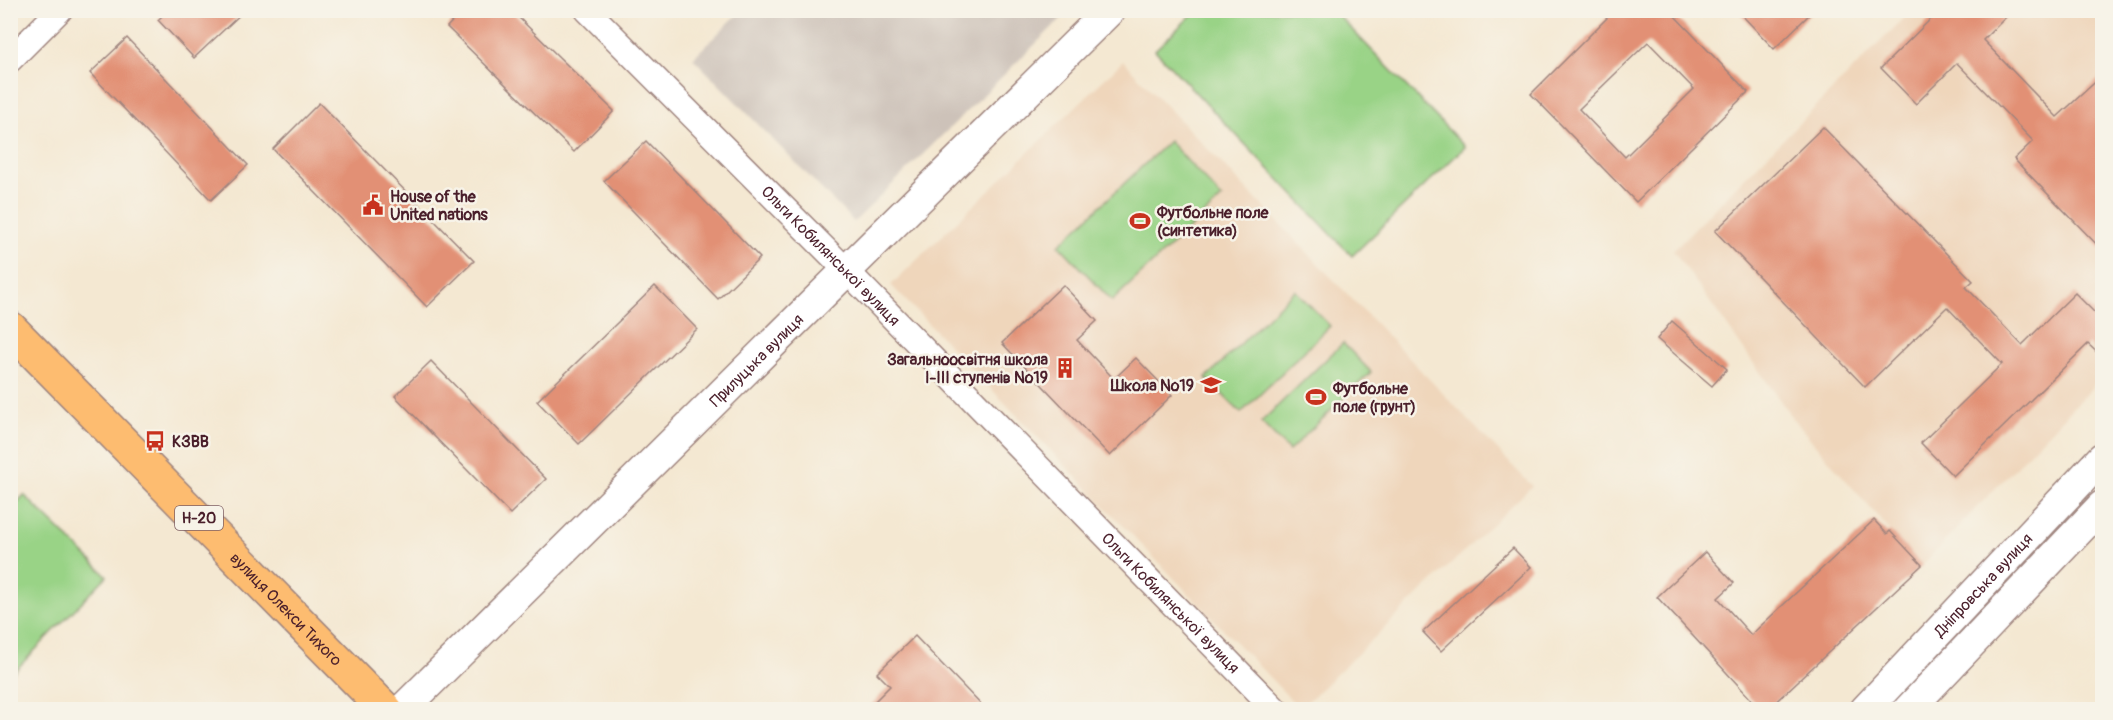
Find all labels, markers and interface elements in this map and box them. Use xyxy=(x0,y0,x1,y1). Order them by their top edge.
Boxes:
street label: Ольги Кобилянської вулиця xyxy=(757,182,904,330)
place label: House of the United nations xyxy=(390,187,489,225)
public building icon: House of the United nations xyxy=(361,193,385,217)
place label: Футбольне поле (синтетика) xyxy=(1156,203,1270,241)
sports icon: Футбольне поле (синтетика) xyxy=(1128,209,1152,233)
street label: Прилуцька вулиця xyxy=(706,310,808,411)
place label: Загальноосвітня школа І-ІІІ ступенів №19 xyxy=(887,350,1049,388)
building icon: Загальноосвітня школа І-ІІІ ступенів №19 xyxy=(1053,356,1077,380)
school or university icon: Школа №19 xyxy=(1199,373,1223,397)
place label: Школа №19 xyxy=(1110,376,1194,396)
place label: Футбольне поле (грунт) xyxy=(1332,379,1416,417)
sports icon: Футбольне поле (грунт) xyxy=(1304,385,1328,409)
bus stop icon: КЗВВ xyxy=(143,429,167,453)
place label: КЗВВ xyxy=(172,432,209,452)
road number: Н-20 xyxy=(175,506,223,530)
street label: Ольги Кобилянської вулиця xyxy=(1097,529,1244,678)
street label: Дніпровська вулиця xyxy=(1929,529,2037,642)
street label: вулиця Олекси Тихого xyxy=(225,548,346,671)

